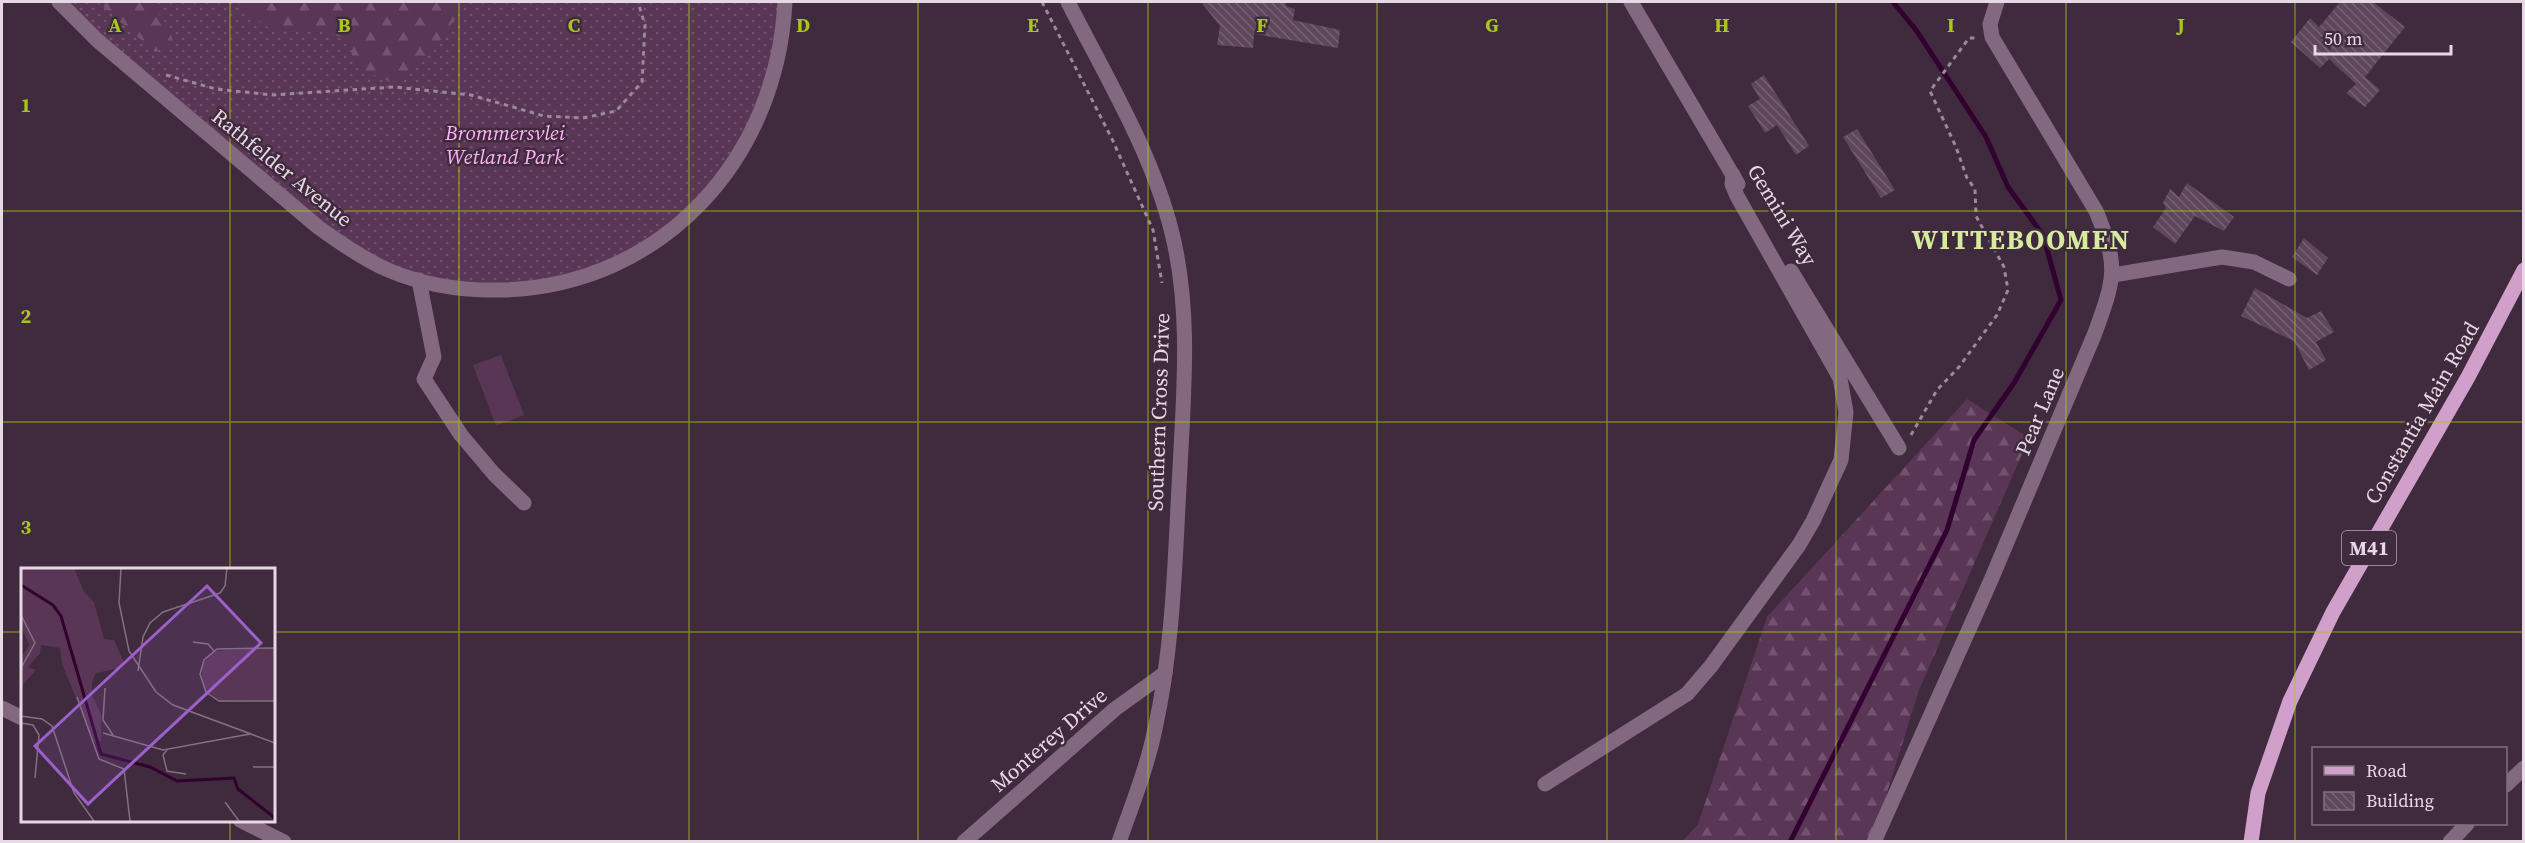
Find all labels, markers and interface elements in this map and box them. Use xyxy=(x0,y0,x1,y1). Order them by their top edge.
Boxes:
text: A xyxy=(108,11,122,39)
text: B xyxy=(337,11,351,39)
text: C xyxy=(568,11,580,39)
text: D xyxy=(796,11,810,39)
text: E xyxy=(1027,11,1039,39)
text: F xyxy=(1256,11,1268,39)
text: G xyxy=(1485,11,1499,39)
text: H xyxy=(1714,11,1730,39)
text: I xyxy=(1947,11,1955,39)
text: J xyxy=(2175,11,2185,39)
scale bar xyxy=(2315,18,2452,56)
text: 50 m xyxy=(2324,26,2362,51)
text: 1 xyxy=(21,91,31,119)
street label: Rathfelder Avenue xyxy=(206,102,359,233)
park label: Brommersvlei Wetland Park xyxy=(444,118,566,171)
street label: Gemini Way xyxy=(1741,159,1824,271)
district label: WITTEBOOMEN xyxy=(1911,221,2131,258)
text: 2 xyxy=(21,302,32,330)
street label: Southern Cross Drive xyxy=(1141,312,1176,512)
street label: Constantia Main Road xyxy=(2358,316,2486,509)
street label: Pear Lane xyxy=(2008,362,2071,459)
text: 3 xyxy=(21,513,32,541)
road number: M41 xyxy=(2342,531,2396,565)
inset map xyxy=(21,568,274,822)
street label: Monterey Drive xyxy=(984,681,1113,798)
legend xyxy=(2312,747,2507,825)
text: Road xyxy=(2366,758,2407,783)
text: Building xyxy=(2366,788,2434,813)

